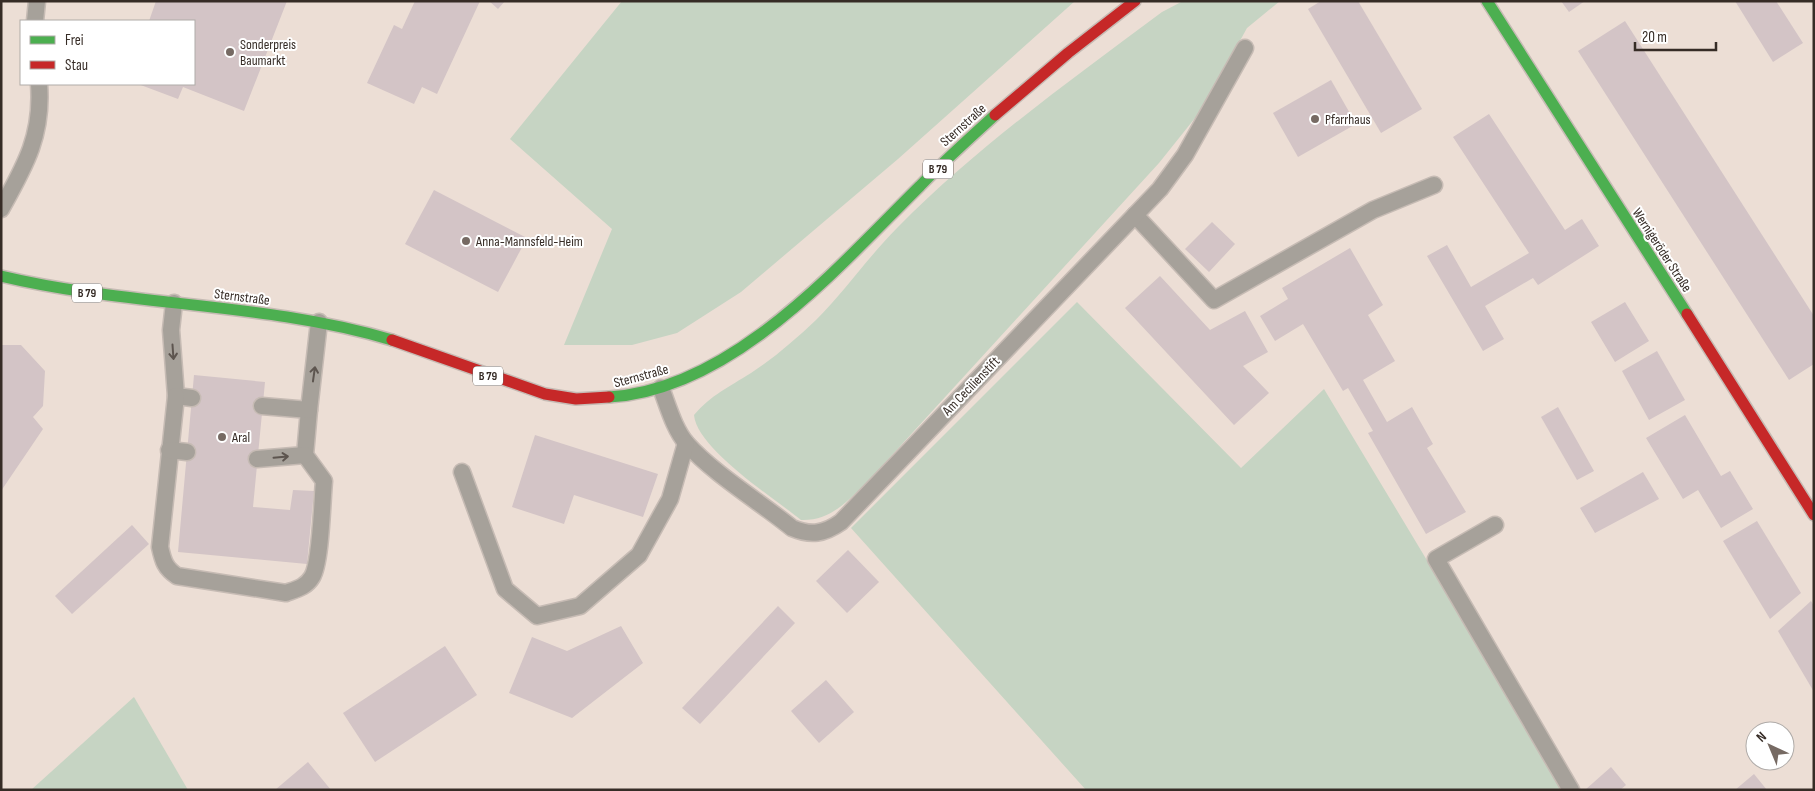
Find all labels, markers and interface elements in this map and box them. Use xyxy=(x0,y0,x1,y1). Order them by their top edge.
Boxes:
legend xyxy=(20,20,195,85)
scale bar xyxy=(1635,20,1716,52)
text: 20 m xyxy=(1642,28,1667,47)
text: Frei xyxy=(65,31,84,50)
place label: Sonderpreis Baumarkt xyxy=(240,36,296,69)
marker: Sonderpreis Baumarkt xyxy=(224,46,236,58)
text: Stau xyxy=(65,56,88,75)
street label: Sternstraße xyxy=(937,100,989,150)
place label: Pfarrhaus xyxy=(1325,111,1371,128)
marker: Pfarrhaus xyxy=(1309,113,1321,125)
road number: B 79 xyxy=(923,160,953,178)
street label: Wernigeröder Straße xyxy=(1629,205,1695,295)
place label: Anna-Mannsfeld-Heim xyxy=(475,233,583,250)
marker: Anna-Mannsfeld-Heim xyxy=(460,235,472,247)
road number: B 79 xyxy=(72,284,102,302)
street label: Sternstraße xyxy=(213,285,271,309)
one-way arrow xyxy=(168,343,177,359)
street label: Am Cecilienstift xyxy=(938,353,1003,420)
street label: Sternstraße xyxy=(612,361,670,391)
one-way arrow xyxy=(309,366,319,382)
road number: B 79 xyxy=(473,366,503,386)
place label: Aral xyxy=(231,429,250,446)
marker: Aral xyxy=(216,431,228,443)
one-way arrow xyxy=(273,452,289,462)
north arrow xyxy=(1745,721,1795,771)
text: N xyxy=(1753,728,1770,746)

